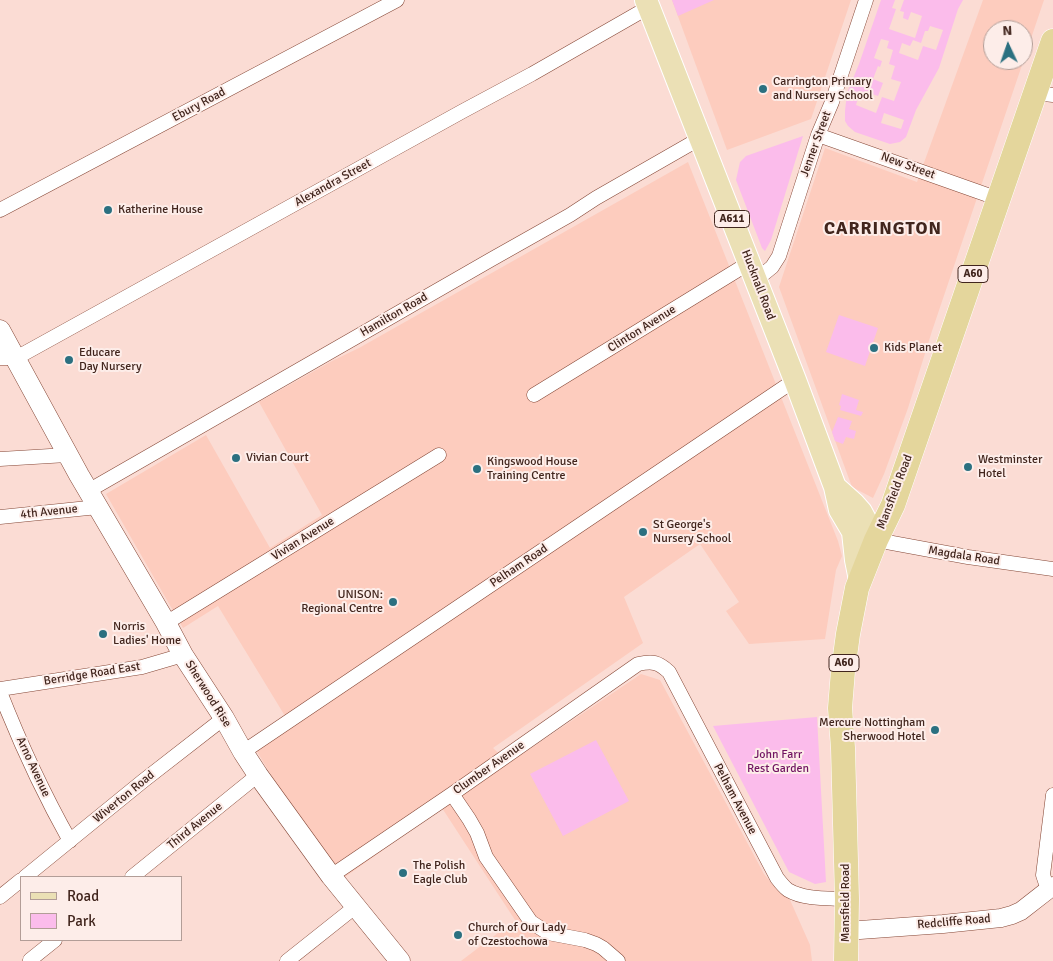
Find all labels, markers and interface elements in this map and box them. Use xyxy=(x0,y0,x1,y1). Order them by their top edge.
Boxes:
north arrow xyxy=(983,20,1033,70)
text: N xyxy=(1002,22,1013,39)
place label: Carrington Primary and Nursery School xyxy=(773,75,873,103)
marker: Carrington Primary and Nursery School xyxy=(757,83,769,95)
street label: Ebury Road xyxy=(170,85,228,125)
street label: Jenner Street xyxy=(797,109,835,179)
street label: New Street xyxy=(879,150,937,182)
street label: Alexandra Street xyxy=(292,156,374,210)
place label: Katherine House xyxy=(118,203,203,217)
marker: Katherine House xyxy=(102,204,114,216)
road number: A611 xyxy=(714,210,750,228)
district label: CARRINGTON xyxy=(823,218,943,240)
street label: Hucknall Road xyxy=(738,248,778,322)
road number: A60 xyxy=(958,266,988,282)
street label: Hamilton Road xyxy=(358,290,430,340)
street label: Clinton Avenue xyxy=(605,302,679,356)
place label: Kids Planet xyxy=(884,341,942,355)
marker: Kids Planet xyxy=(868,342,880,354)
place label: Educare Day Nursery xyxy=(79,346,142,374)
marker: Educare Day Nursery xyxy=(63,354,75,366)
place label: Vivian Court xyxy=(246,451,309,465)
marker: Vivian Court xyxy=(230,452,242,464)
street label: Mansfield Road xyxy=(874,453,916,531)
place label: Westminster Hotel xyxy=(978,453,1042,481)
place label: Kingswood House Training Centre xyxy=(487,455,578,483)
marker: Westminster Hotel xyxy=(962,461,974,473)
marker: Kingswood House Training Centre xyxy=(471,463,483,475)
street label: 4th Avenue xyxy=(20,502,78,522)
street label: Vivian Avenue xyxy=(269,514,337,564)
place label: St George's Nursery School xyxy=(653,518,731,546)
marker: St George's Nursery School xyxy=(637,526,649,538)
street label: Pelham Road xyxy=(487,541,551,591)
street label: Magdala Road xyxy=(927,543,1001,569)
place label: UNISON: Regional Centre xyxy=(301,588,383,616)
marker: UNISON: Regional Centre xyxy=(387,596,399,608)
place label: Norris Ladies' Home xyxy=(113,620,181,648)
marker: Norris Ladies' Home xyxy=(97,628,109,640)
road number: A60 xyxy=(829,654,859,671)
street label: Sherwood Rise xyxy=(182,658,234,730)
street label: Berridge Road East xyxy=(43,659,141,689)
place label: Mercure Nottingham Sherwood Hotel xyxy=(819,716,925,744)
marker: Mercure Nottingham Sherwood Hotel xyxy=(929,724,941,736)
street label: Arno Avenue xyxy=(13,735,53,799)
street label: Clumber Avenue xyxy=(451,738,527,798)
park label: John Farr Rest Garden xyxy=(747,748,809,776)
street label: Pelham Avenue xyxy=(710,761,760,837)
street label: Wiverton Road xyxy=(91,768,157,826)
street label: Third Avenue xyxy=(165,799,225,853)
place label: The Polish Eagle Club xyxy=(413,859,468,887)
street label: Mansfield Road xyxy=(839,864,853,942)
marker: The Polish Eagle Club xyxy=(397,867,409,879)
legend xyxy=(20,876,182,941)
text: Road xyxy=(67,887,99,905)
text: Park xyxy=(67,912,96,930)
street label: Redcliffe Road xyxy=(917,912,991,932)
place label: Church of Our Lady of Czestochowa xyxy=(468,921,566,949)
marker: Church of Our Lady of Czestochowa xyxy=(452,929,464,941)

